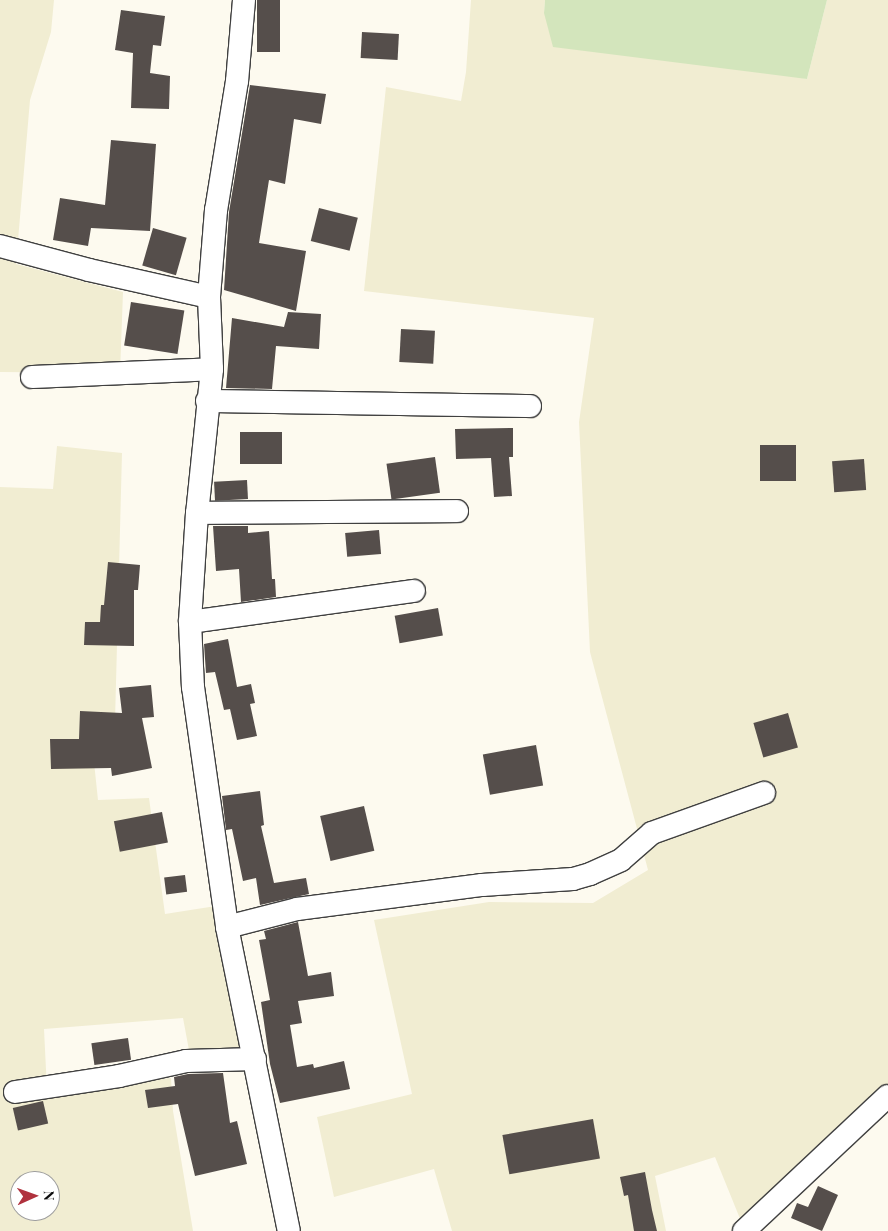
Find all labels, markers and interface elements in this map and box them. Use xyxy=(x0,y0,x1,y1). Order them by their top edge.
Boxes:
north arrow xyxy=(10,1171,60,1221)
text: N xyxy=(40,1190,59,1201)

